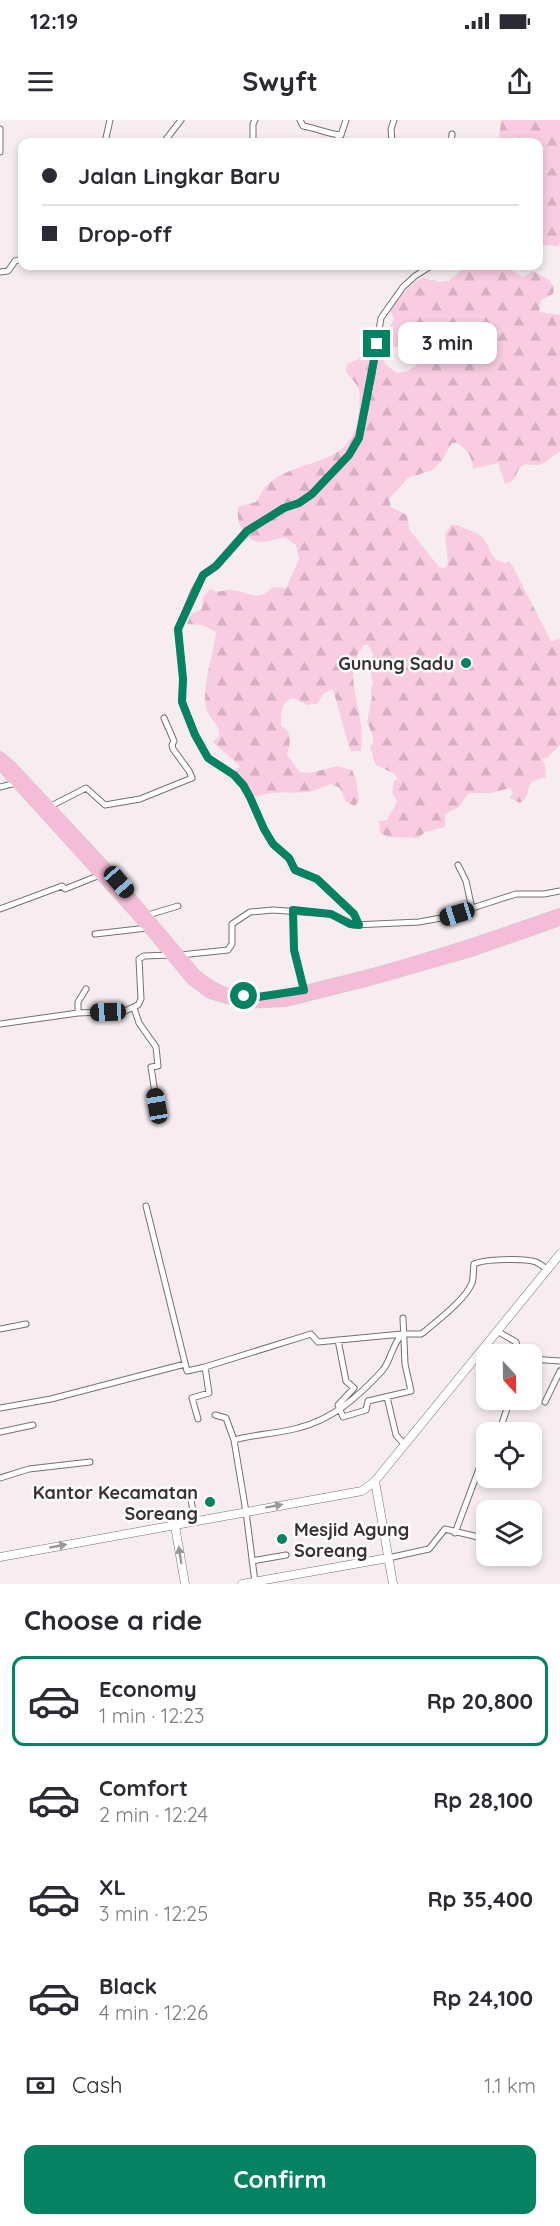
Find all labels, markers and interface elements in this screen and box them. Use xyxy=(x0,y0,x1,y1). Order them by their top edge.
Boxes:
text: 12:19 xyxy=(30,7,78,35)
text: Swyft xyxy=(242,64,318,98)
icon: menu xyxy=(24,65,57,98)
icon: share xyxy=(503,65,536,98)
text: Jalan Lingkar Baru xyxy=(78,162,280,190)
text: Drop-off xyxy=(78,220,172,248)
callout: 3 min xyxy=(398,323,497,365)
route end xyxy=(363,330,390,357)
text: 3 min xyxy=(422,330,473,355)
place label: Gunung Sadu xyxy=(338,652,454,675)
marker: Gunung Sadu xyxy=(459,656,473,670)
car xyxy=(100,863,138,901)
car xyxy=(437,900,477,928)
route start xyxy=(230,982,257,1009)
car xyxy=(90,1002,126,1022)
car xyxy=(145,1087,169,1125)
north arrow xyxy=(476,1344,542,1410)
map controls xyxy=(476,1344,542,1566)
button: locate xyxy=(476,1422,542,1488)
place label: Kantor Kecamatan Soreang xyxy=(33,1481,198,1525)
marker: Kantor Kecamatan Soreang xyxy=(203,1495,217,1509)
button: layers xyxy=(476,1500,542,1566)
one-way arrow xyxy=(265,1501,284,1510)
place label: Mesjid Agung Soreang xyxy=(294,1518,409,1562)
marker: Mesjid Agung Soreang xyxy=(275,1532,289,1546)
one-way arrow xyxy=(48,1542,67,1551)
one-way arrow xyxy=(175,1545,184,1564)
text: Choose a ride xyxy=(24,1603,202,1637)
icon: car xyxy=(27,1674,81,1728)
text: Economy xyxy=(99,1675,197,1703)
text: Rp 20,800 xyxy=(427,1687,533,1715)
text: 1 min · 12:23 xyxy=(99,1703,205,1728)
icon: car xyxy=(27,1773,81,1827)
text: Comfort xyxy=(99,1774,188,1802)
text: Rp 28,100 xyxy=(433,1786,533,1814)
text: 2 min · 12:24 xyxy=(99,1802,208,1827)
icon: car xyxy=(27,1872,81,1926)
text: XL xyxy=(99,1873,126,1901)
text: Rp 35,400 xyxy=(427,1885,533,1913)
text: 3 min · 12:25 xyxy=(99,1901,208,1926)
icon: car xyxy=(27,1971,81,2025)
text: Black xyxy=(99,1972,157,2000)
text: Rp 24,100 xyxy=(432,1984,533,2012)
text: 4 min · 12:26 xyxy=(99,2000,208,2025)
icon: cash xyxy=(24,2069,57,2102)
text: Cash xyxy=(72,2071,123,2099)
text: 1.1 km xyxy=(484,2073,536,2098)
button: Confirm xyxy=(24,2145,536,2214)

